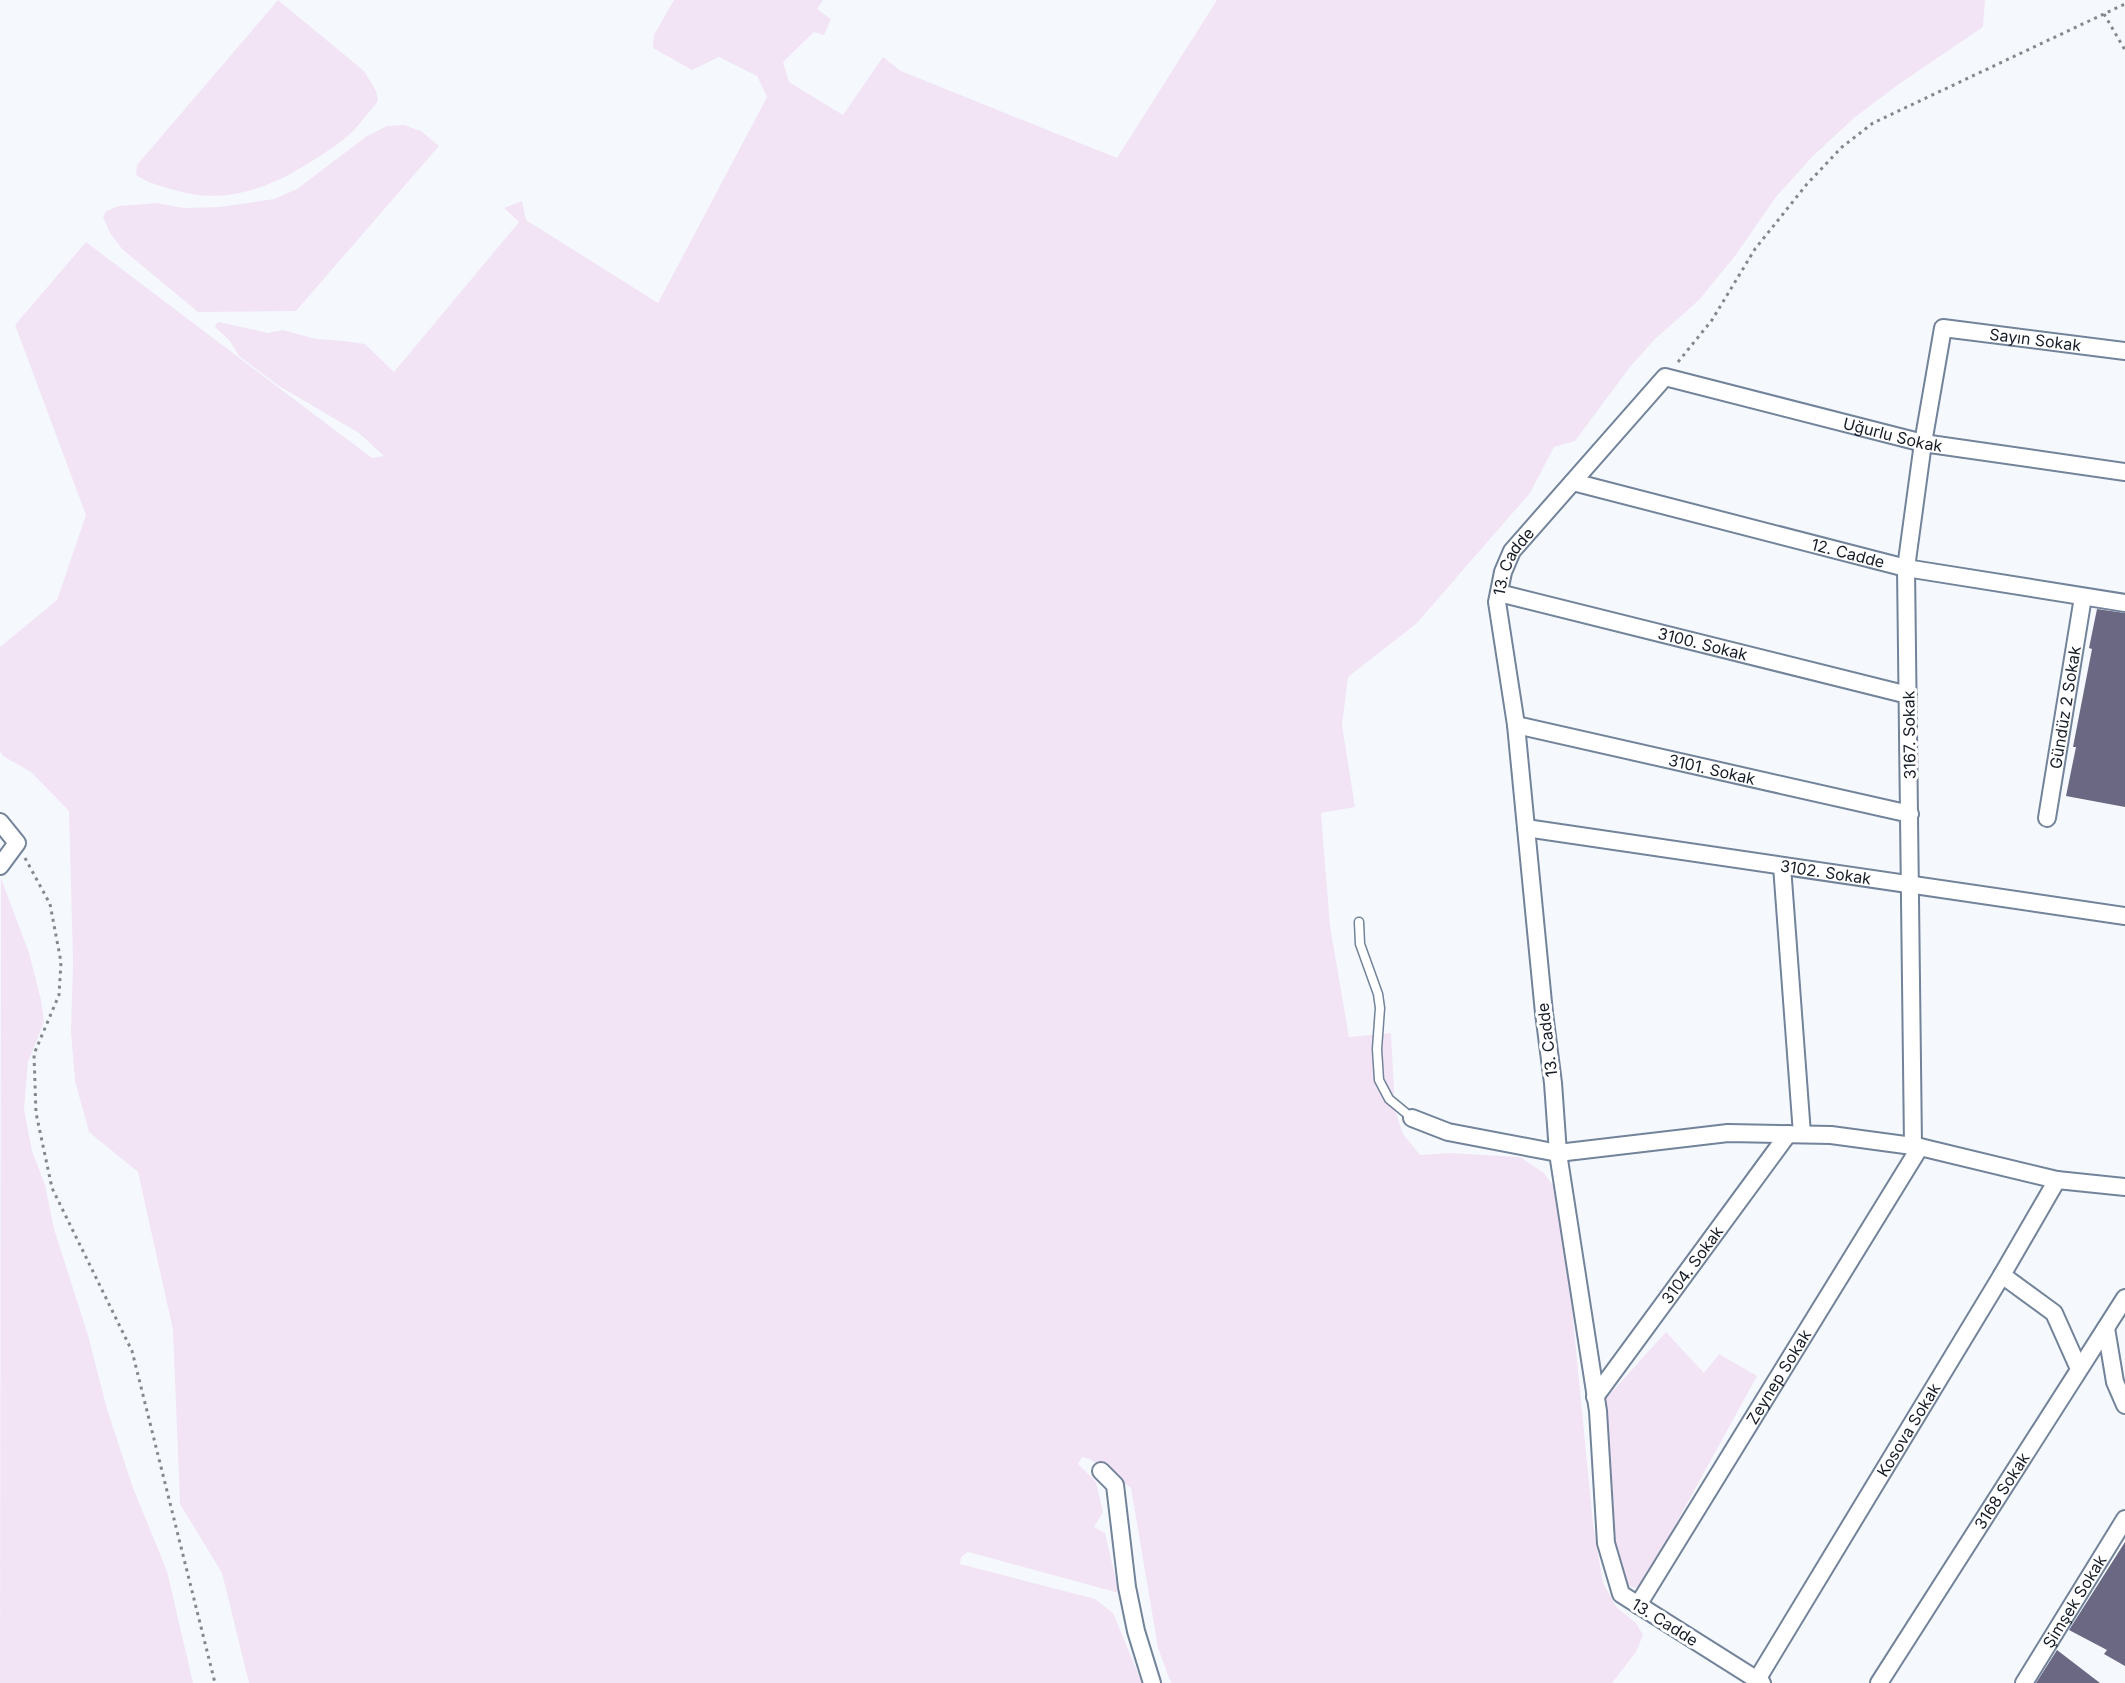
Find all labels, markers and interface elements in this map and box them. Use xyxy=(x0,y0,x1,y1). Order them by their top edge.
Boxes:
street label: Sayın Sokak xyxy=(1988,324,2083,355)
street label: Uğurlu Sokak xyxy=(1841,413,1944,456)
street label: 13. Cadde xyxy=(1489,523,1538,597)
street label: 12. Cadde xyxy=(1809,534,1887,572)
street label: 3100. Sokak xyxy=(1656,623,1750,665)
street label: Gündüz 2 Sokak xyxy=(2045,644,2085,770)
street label: 3167. Sokak xyxy=(1898,690,1920,780)
street label: 3101. Sokak xyxy=(1667,750,1758,789)
street label: 3102. Sokak xyxy=(1779,855,1873,889)
street label: 13. Cadde xyxy=(1533,1002,1561,1078)
street label: 3104. Sokak xyxy=(1657,1222,1727,1308)
street label: Zeynep Sokak xyxy=(1742,1326,1815,1428)
street label: Kosova Sokak xyxy=(1872,1379,1944,1480)
street label: 3168 Sokak xyxy=(1970,1449,2034,1533)
street label: Şimşek Sokak xyxy=(2038,1551,2111,1651)
street label: 13. Cadde xyxy=(1628,1594,1702,1650)

